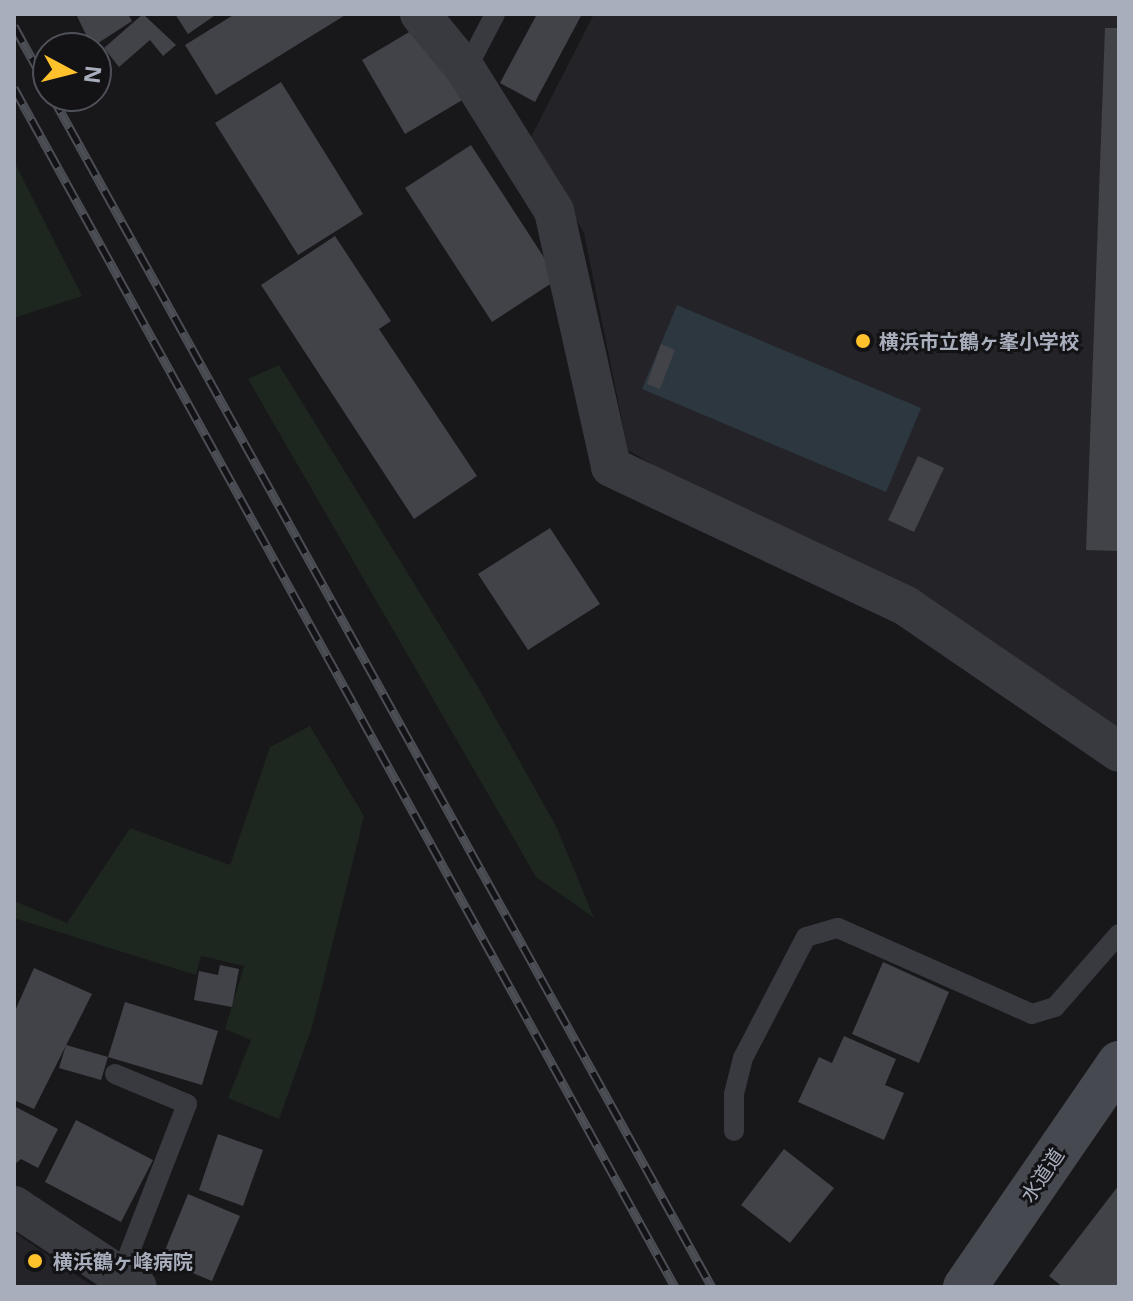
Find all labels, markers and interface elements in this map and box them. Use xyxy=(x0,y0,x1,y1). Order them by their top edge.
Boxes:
north arrow xyxy=(32,32,112,112)
text: N xyxy=(78,64,110,85)
place label: 横浜市立鶴ヶ峯小学校 xyxy=(879,329,1079,353)
marker: 横浜市立鶴ヶ峯小学校 xyxy=(854,332,872,350)
street label: 水道道 xyxy=(1015,1143,1069,1207)
place label: 横浜鶴ヶ峰病院 xyxy=(53,1249,193,1273)
marker: 横浜鶴ヶ峰病院 xyxy=(24,1250,46,1272)

